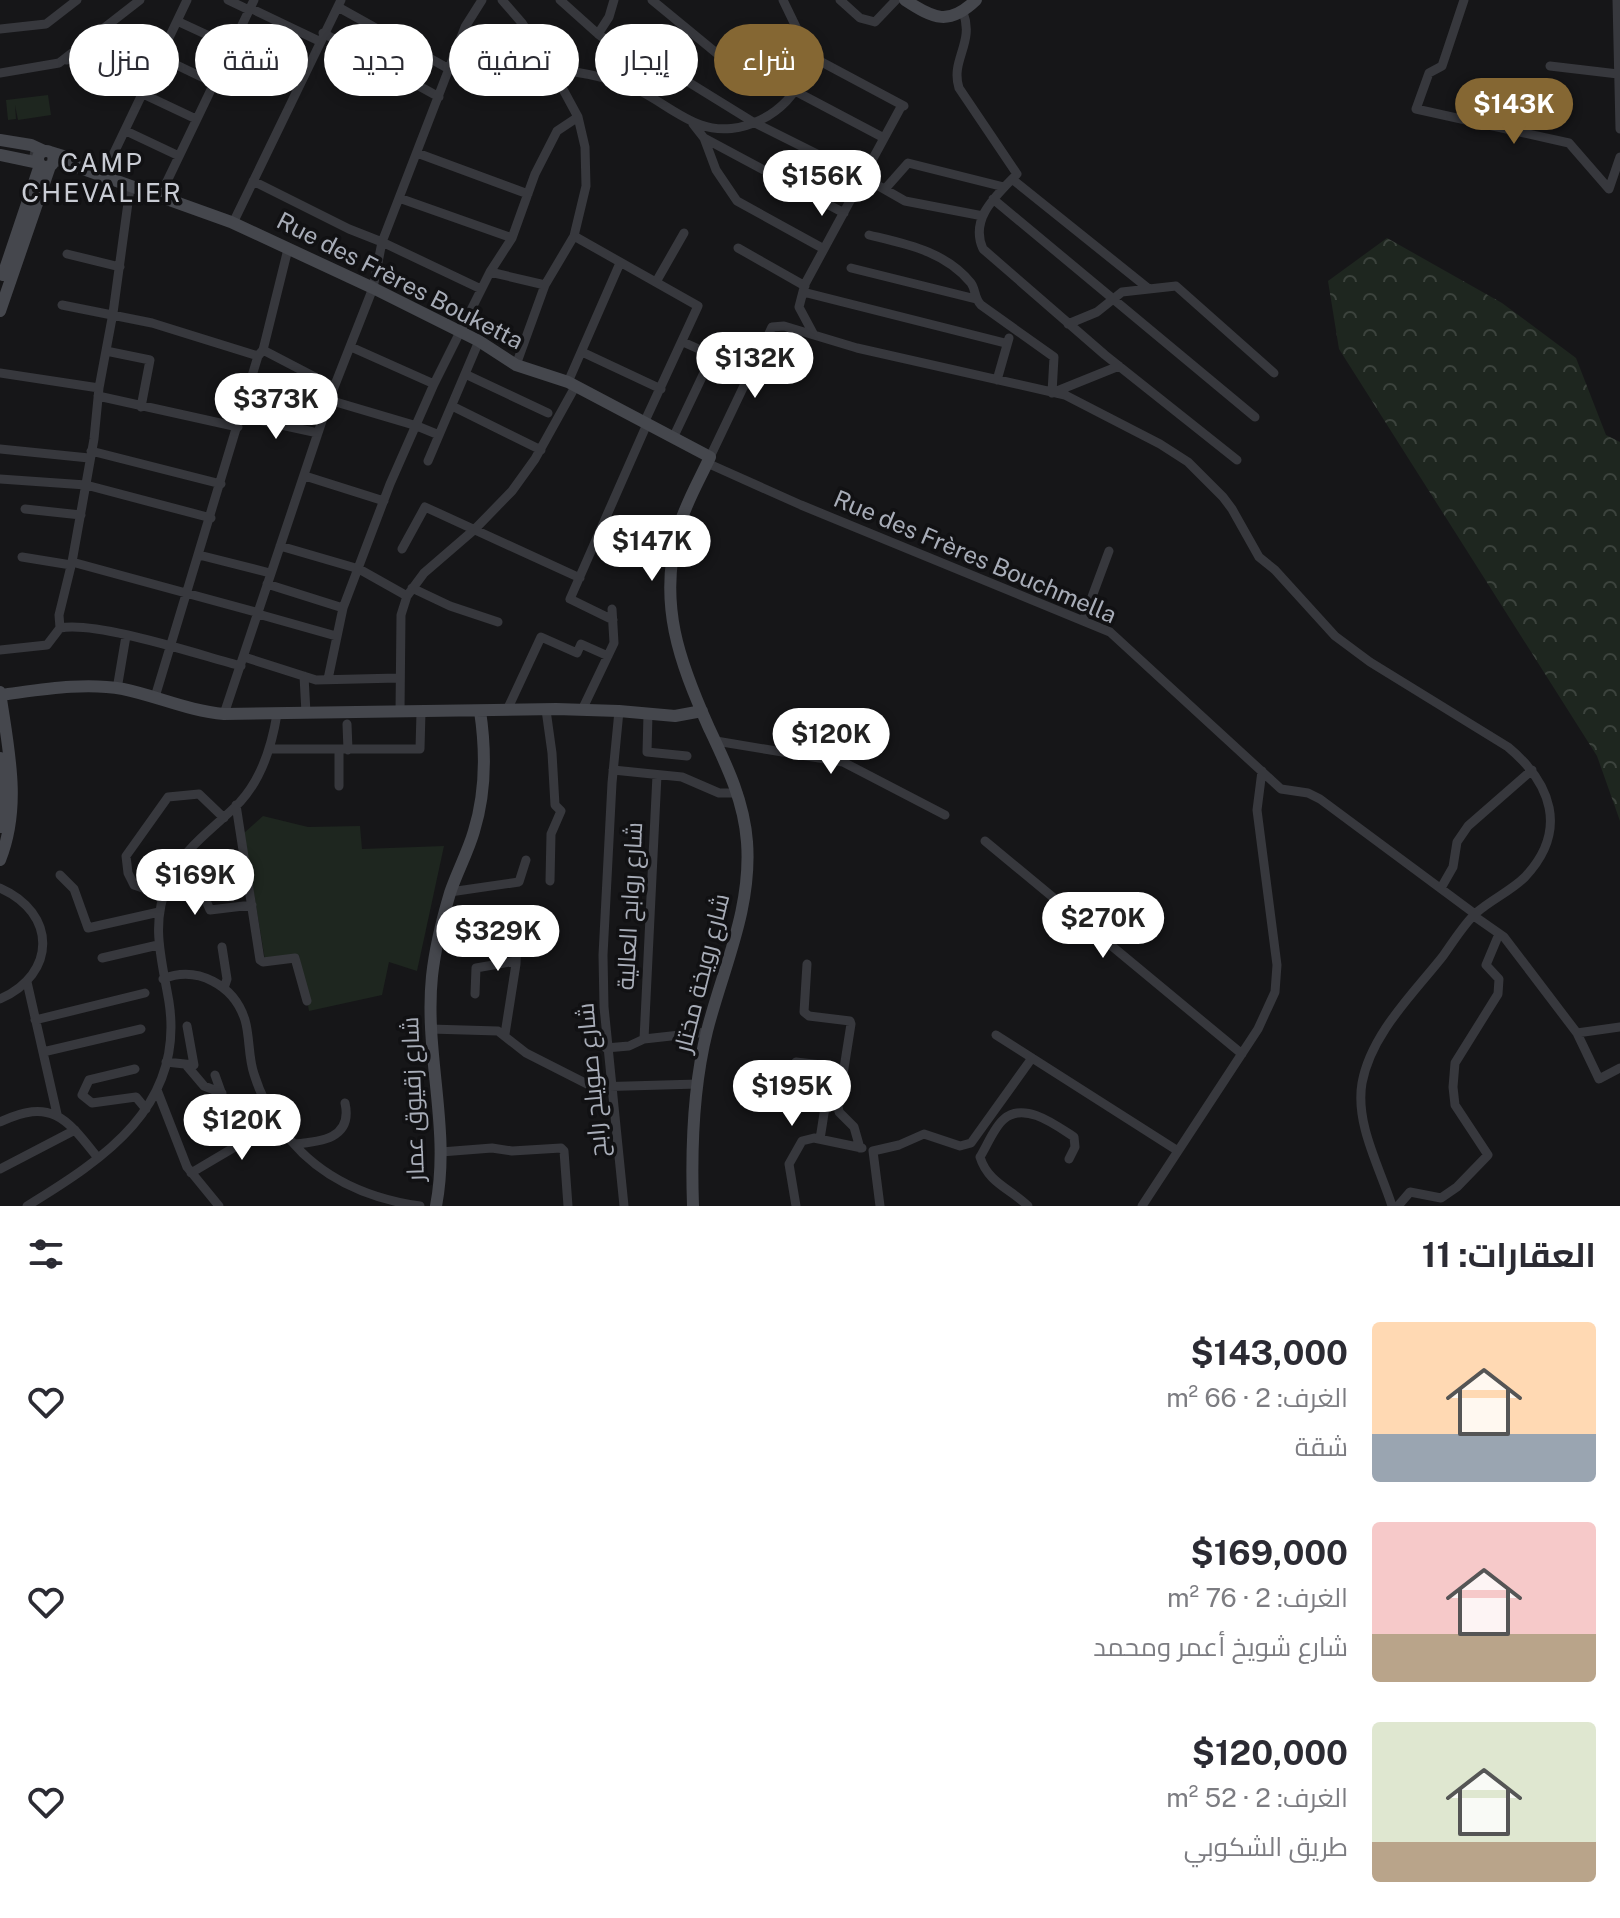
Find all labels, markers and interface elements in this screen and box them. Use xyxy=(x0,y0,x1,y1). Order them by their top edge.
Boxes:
chip: منزل xyxy=(69,24,179,96)
chip: شقة xyxy=(195,24,308,96)
chip: جديد xyxy=(324,24,433,96)
chip: تصفية xyxy=(449,24,579,96)
chip: إيجار xyxy=(595,24,698,96)
chip: شراء xyxy=(714,24,824,96)
pin: $143K xyxy=(1458,78,1570,146)
text: $143K xyxy=(1473,88,1555,119)
district label: CAMP CHEVALIER xyxy=(21,147,183,208)
pin: $156K xyxy=(766,150,878,218)
text: $156K xyxy=(781,160,863,191)
street label: Rue des Frères Bouketta xyxy=(273,206,528,354)
pin: $132K xyxy=(699,332,811,400)
text: $132K xyxy=(714,342,796,373)
pin: $373K xyxy=(220,373,332,441)
text: $373K xyxy=(233,383,319,414)
street label: Rue des Frères Bouchmella xyxy=(830,484,1121,628)
pin: $147K xyxy=(596,515,708,583)
text: $147K xyxy=(612,525,692,556)
pin: $120K xyxy=(775,708,887,776)
text: $120K xyxy=(791,718,871,749)
street label: شارع روابح العالية xyxy=(611,821,650,991)
pin: $169K xyxy=(139,849,251,917)
text: $169K xyxy=(154,859,236,890)
street label: شارع رويخة مختار xyxy=(667,890,737,1058)
pin: $270K xyxy=(1047,892,1159,960)
text: $270K xyxy=(1060,902,1146,933)
pin: $329K xyxy=(442,905,554,973)
text: $329K xyxy=(454,915,542,946)
street label: شارع صويلح رابح xyxy=(570,1001,615,1158)
street label: شارع زقيوق عمار xyxy=(395,1016,432,1184)
pin: $195K xyxy=(736,1060,848,1128)
text: $195K xyxy=(751,1070,833,1101)
pin: $120K xyxy=(186,1094,298,1162)
text: $120K xyxy=(202,1104,282,1135)
icon: filters xyxy=(24,1232,68,1276)
text: العقارات: 11 xyxy=(1422,1235,1596,1275)
text: $143,000 xyxy=(1190,1333,1348,1373)
icon: home xyxy=(1436,1354,1532,1450)
icon: heart xyxy=(24,1380,68,1424)
text: الغرف: 2 · 66 m² xyxy=(1166,1382,1348,1413)
text: شقة xyxy=(1295,1431,1348,1462)
text: $169,000 xyxy=(1191,1533,1348,1573)
icon: home xyxy=(1436,1554,1532,1650)
icon: heart xyxy=(24,1580,68,1624)
text: الغرف: 2 · 76 m² xyxy=(1167,1582,1348,1613)
text: شارع شويخ أعمر ومحمد xyxy=(1093,1631,1348,1662)
text: $120,000 xyxy=(1192,1733,1348,1773)
icon: home xyxy=(1436,1754,1532,1850)
icon: heart xyxy=(24,1780,68,1824)
text: الغرف: 2 · 52 m² xyxy=(1166,1782,1348,1813)
text: طريق الشكوبي xyxy=(1184,1831,1348,1862)

